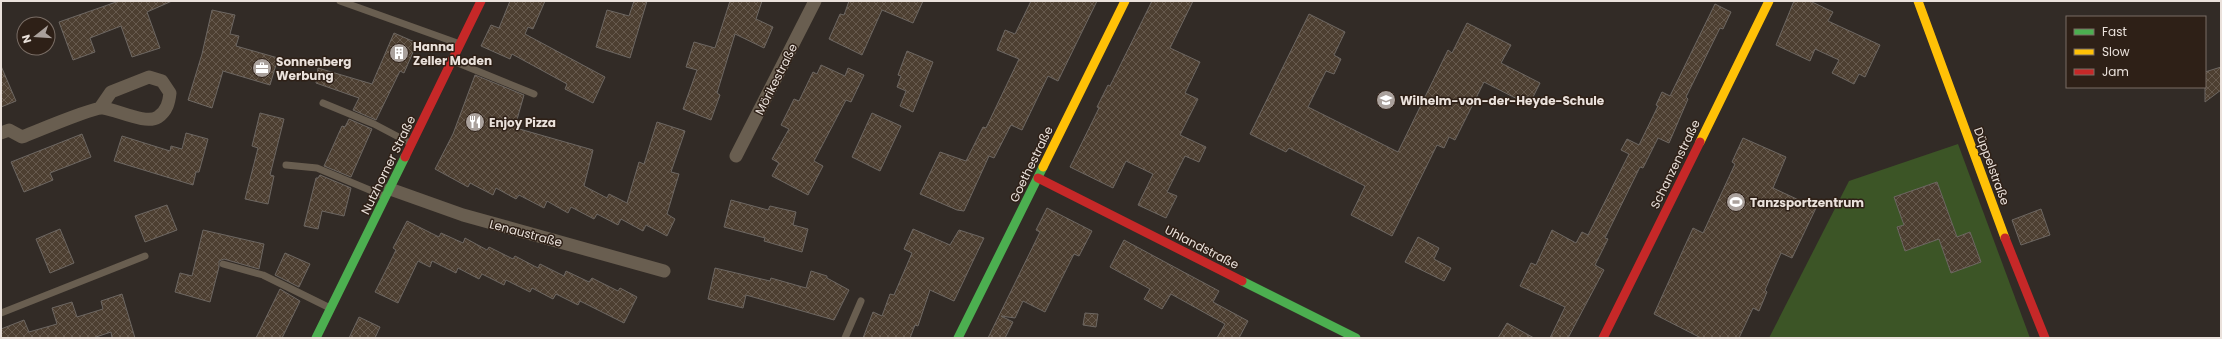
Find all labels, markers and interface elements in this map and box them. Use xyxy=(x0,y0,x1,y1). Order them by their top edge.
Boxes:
north arrow xyxy=(16,16,56,56)
legend xyxy=(2066,16,2206,88)
text: Fast xyxy=(2102,23,2127,40)
text: N xyxy=(18,33,35,45)
place label: Hanna Zeller Moden xyxy=(413,38,492,69)
street label: Mörikestraße xyxy=(751,40,801,118)
building icon: Hanna Zeller Moden xyxy=(388,42,410,64)
text: Slow xyxy=(2102,43,2130,60)
place label: Sonnenberg Werbung xyxy=(276,53,352,84)
office icon: Sonnenberg Werbung xyxy=(251,57,273,79)
text: Jam xyxy=(2102,63,2129,80)
school or university icon: Wilhelm-von-der-Heyde-Schule xyxy=(1375,89,1397,111)
place label: Wilhelm-von-der-Heyde-Schule xyxy=(1400,92,1605,109)
restaurant icon: Enjoy Pizza xyxy=(464,111,486,133)
street label: Nutzhorner Straße xyxy=(357,113,419,217)
place label: Enjoy Pizza xyxy=(489,114,556,131)
street label: Schanzenstraße xyxy=(1646,117,1704,211)
street label: Goethestraße xyxy=(1005,123,1057,205)
street label: Düppelstraße xyxy=(1970,125,2014,207)
sports icon: Tanzsportzentrum xyxy=(1725,191,1747,213)
place label: Tanzsportzentrum xyxy=(1750,194,1864,211)
street label: Lenaustraße xyxy=(488,215,564,251)
street label: Uhlandstraße xyxy=(1162,221,1242,273)

